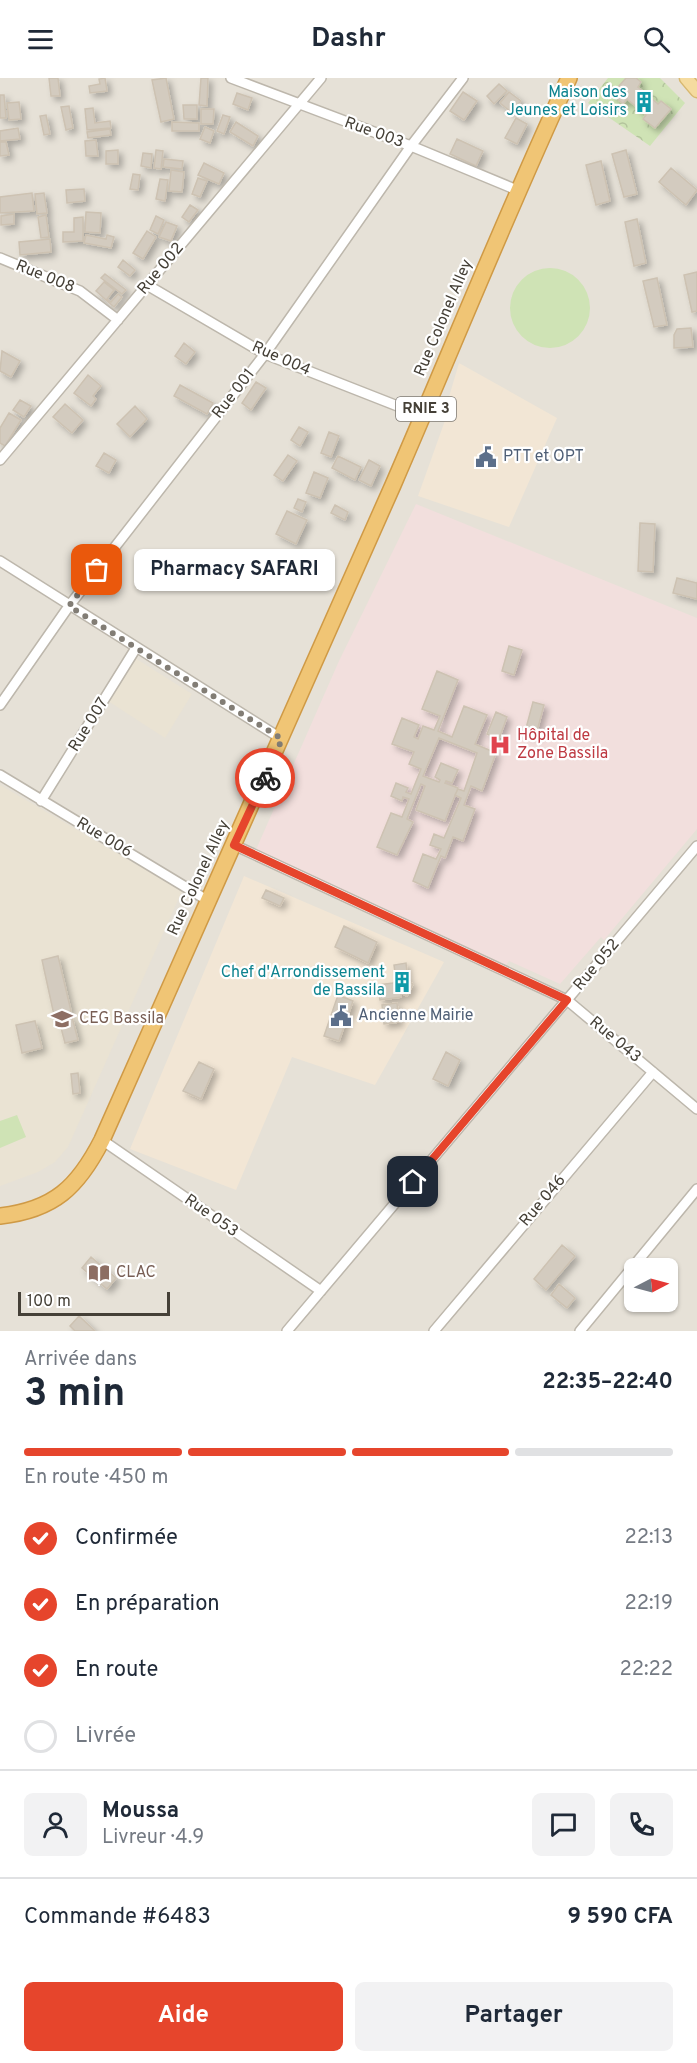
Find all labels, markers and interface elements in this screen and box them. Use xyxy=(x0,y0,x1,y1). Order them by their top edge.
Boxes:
text: Dashr xyxy=(311,22,386,56)
icon: menu xyxy=(24,23,57,56)
icon: search xyxy=(640,23,673,56)
place label: Maison des Jeunes et Loisirs xyxy=(506,83,627,121)
building icon: Maison des Jeunes et Loisirs xyxy=(632,90,656,114)
street label: Rue 003 xyxy=(342,113,406,153)
street label: Rue 002 xyxy=(133,239,189,299)
street label: Rue 008 xyxy=(13,256,77,298)
street label: Rue Colonel Alley xyxy=(410,256,478,380)
street label: Rue 004 xyxy=(249,337,313,381)
street label: Rue 001 xyxy=(208,365,260,423)
road number: RNIE 3 xyxy=(396,397,456,421)
public building icon: PTT et OPT xyxy=(474,445,498,469)
place label: PTT et OPT xyxy=(503,447,584,467)
pin xyxy=(71,544,122,595)
callout: Pharmacy SAFARI xyxy=(133,549,334,591)
icon: bag xyxy=(80,553,113,586)
text: Pharmacy SAFARI xyxy=(150,557,319,583)
street label: Rue 007 xyxy=(65,694,113,756)
place label: Hôpital de Zone Bassila xyxy=(517,726,608,764)
hospital icon: Hôpital de Zone Bassila xyxy=(488,733,512,757)
courier xyxy=(235,748,295,808)
icon: bike xyxy=(249,762,282,795)
street label: Rue 006 xyxy=(72,814,136,862)
street label: Rue Colonel Alley xyxy=(163,817,235,939)
street label: Rue 052 xyxy=(570,935,624,995)
place label: Chef d'Arrondissement de Bassila xyxy=(221,963,385,1001)
building icon: Chef d'Arrondissement de Bassila xyxy=(390,970,414,994)
public building icon: Ancienne Mairie xyxy=(329,1004,353,1028)
place label: Ancienne Mairie xyxy=(358,1006,473,1026)
school or university icon: CEG Bassila xyxy=(50,1007,74,1031)
place label: CEG Bassila xyxy=(79,1009,164,1029)
street label: Rue 043 xyxy=(585,1013,645,1067)
pin xyxy=(387,1156,438,1207)
icon: home xyxy=(396,1165,429,1198)
street label: Rue 046 xyxy=(516,1171,570,1231)
street label: Rue 053 xyxy=(180,1190,242,1242)
north arrow xyxy=(624,1258,678,1312)
map controls xyxy=(624,1258,678,1312)
library icon: CLAC xyxy=(87,1261,111,1285)
place label: CLAC xyxy=(116,1263,156,1283)
scale bar xyxy=(18,1289,170,1316)
text: 100 m xyxy=(27,1292,71,1312)
text: Arrivée dans xyxy=(24,1347,137,1373)
text: 22:35–22:40 xyxy=(542,1369,673,1396)
text: 3 min xyxy=(24,1371,125,1420)
text: En route · 450 m xyxy=(24,1465,168,1491)
icon: check xyxy=(24,1522,57,1555)
text: Confirmée xyxy=(75,1525,178,1552)
text: 22:13 xyxy=(625,1525,673,1551)
icon: check xyxy=(24,1588,57,1621)
text: En préparation xyxy=(75,1591,220,1618)
text: 22:19 xyxy=(625,1591,673,1617)
icon: check xyxy=(24,1654,57,1687)
text: En route xyxy=(75,1657,158,1684)
text: 22:22 xyxy=(620,1657,673,1683)
text: Livrée xyxy=(75,1723,136,1750)
button: person xyxy=(24,1793,87,1856)
button: chat xyxy=(532,1793,595,1856)
button: phone xyxy=(610,1793,673,1856)
text: Moussa xyxy=(102,1798,179,1825)
text: Livreur · 4.9 xyxy=(102,1825,204,1851)
text: Commande #6483 xyxy=(24,1904,211,1931)
text: 9 590 CFA xyxy=(568,1904,673,1931)
button: Aide xyxy=(24,1982,343,2051)
button: Partager xyxy=(355,1982,673,2051)

